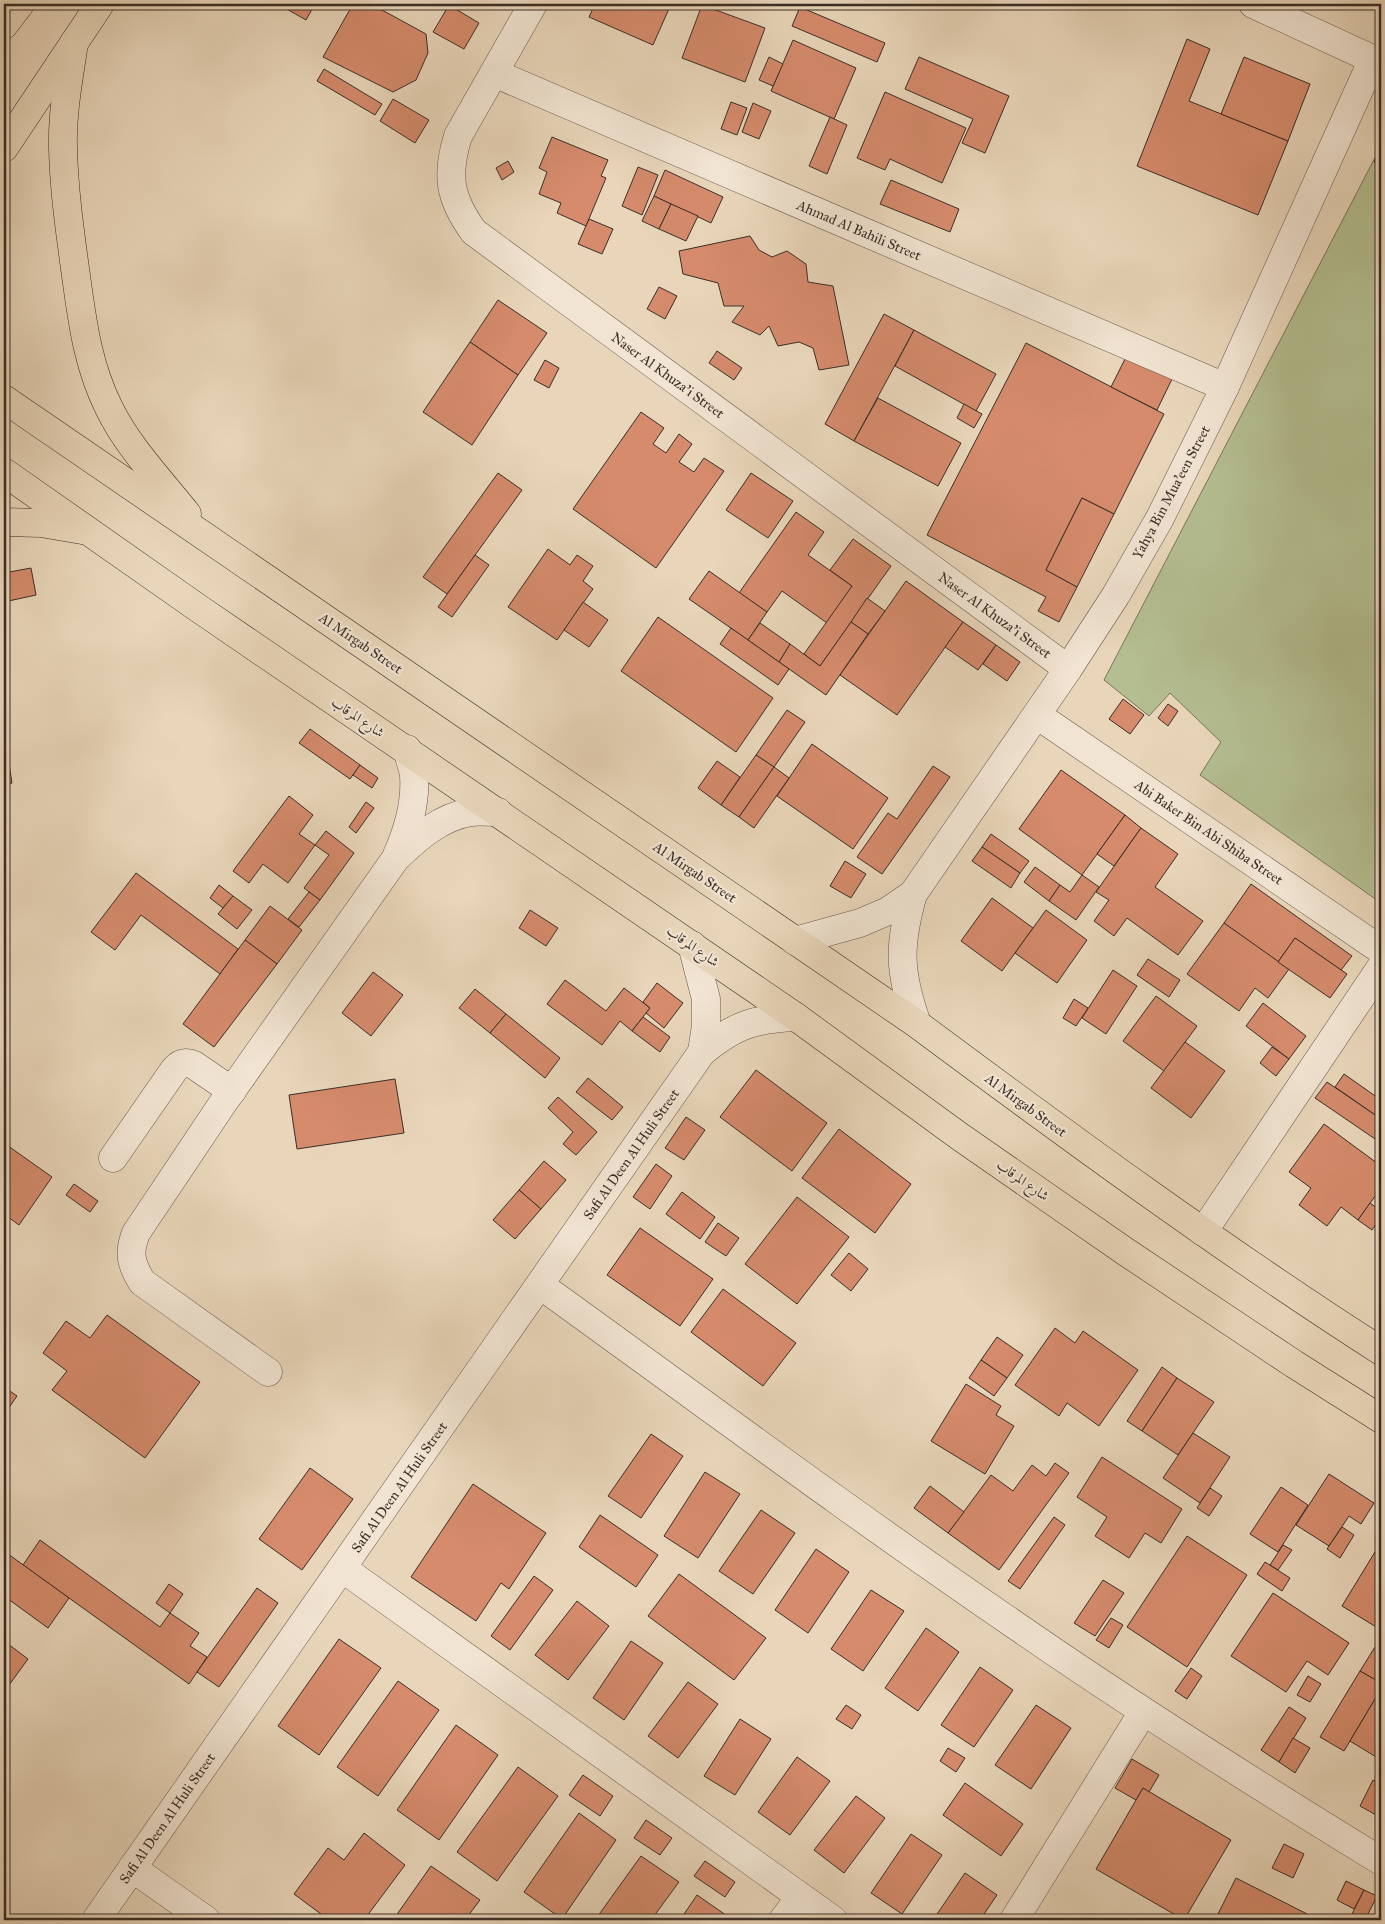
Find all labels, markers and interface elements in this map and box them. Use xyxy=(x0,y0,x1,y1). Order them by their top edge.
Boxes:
street label: Ahmad Al Bahili Street xyxy=(793,196,924,264)
street label: Naser Al Khuza'i Street xyxy=(608,329,728,422)
street label: Yahya Bin Mua'een Street xyxy=(1129,423,1214,562)
street label: Naser Al Khuza'i Street xyxy=(935,569,1055,662)
street label: Al Mirgab Street xyxy=(315,609,406,678)
street label: شارع المرقاب xyxy=(326,693,388,744)
street label: Abi Baker Bin Abi Shiba Street xyxy=(1130,776,1286,889)
street label: Al Mirgab Street xyxy=(649,838,740,907)
street label: شارع المرقاب xyxy=(661,922,722,973)
street label: Al Mirgab Street xyxy=(981,1069,1070,1141)
street label: Safi Al Deen Al Huli Street xyxy=(580,1086,683,1223)
street label: شارع المرقاب xyxy=(991,1156,1052,1207)
street label: Safi Al Deen Al Huli Street xyxy=(348,1419,451,1556)
street label: Safi Al Deen Al Huli Street xyxy=(116,1750,219,1887)

